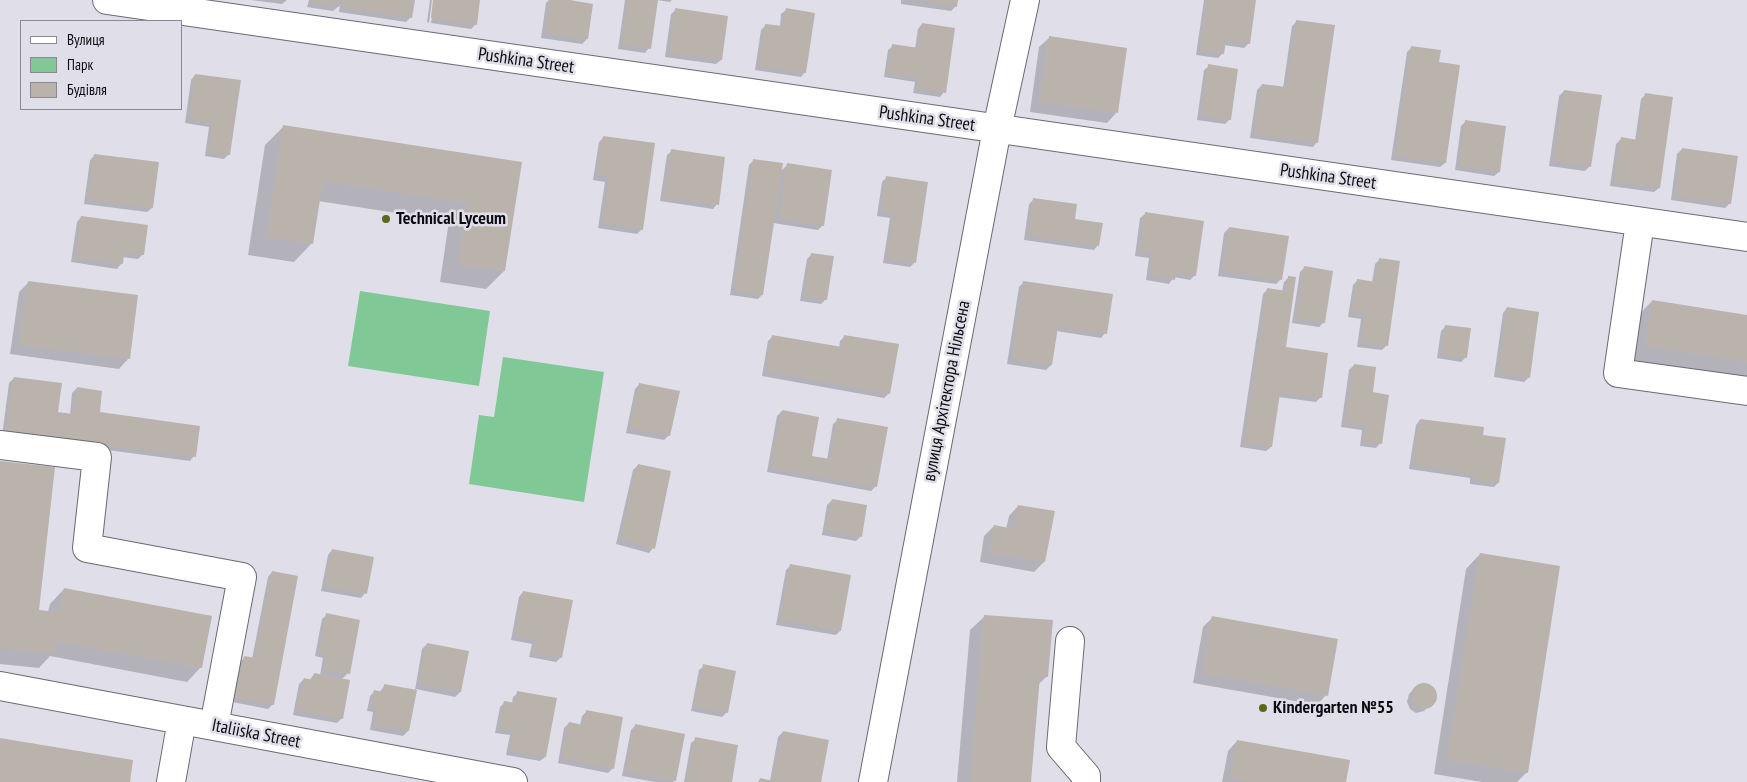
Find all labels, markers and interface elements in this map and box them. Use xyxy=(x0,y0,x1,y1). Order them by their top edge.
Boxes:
legend xyxy=(20,20,182,110)
text: Вулиця xyxy=(67,30,105,49)
street label: Pushkina Street xyxy=(477,44,575,78)
text: Парк xyxy=(67,55,93,74)
text: Будівля xyxy=(67,80,107,99)
street label: Pushkina Street xyxy=(878,102,976,136)
street label: Pushkina Street xyxy=(1279,160,1377,194)
place label: Technical Lyceum xyxy=(396,208,506,230)
marker: Technical Lyceum xyxy=(380,213,392,225)
street label: вулиця Архітектора Нільсена xyxy=(919,299,975,483)
place label: Kindergarten №55 xyxy=(1273,697,1394,719)
marker: Kindergarten №55 xyxy=(1257,702,1269,714)
street label: Italiiska Street xyxy=(210,715,302,753)

